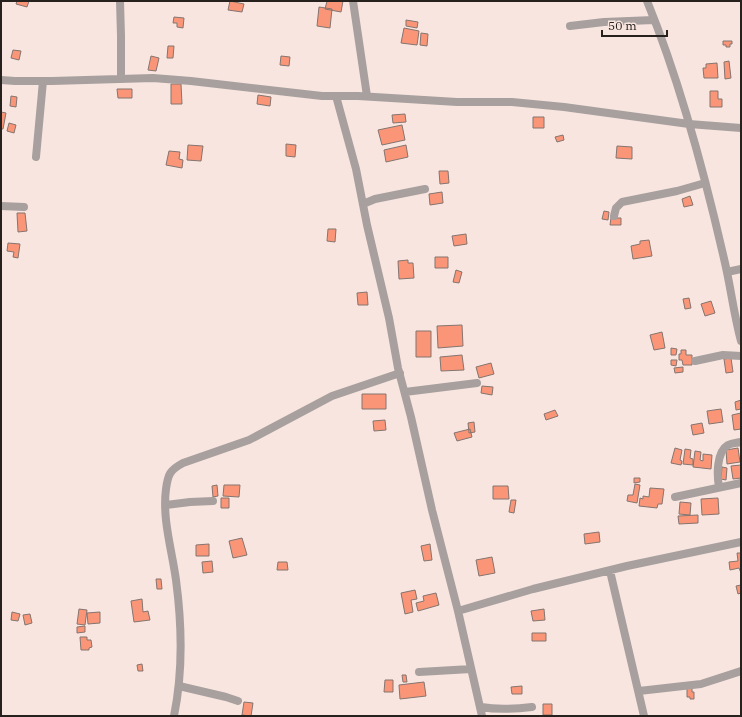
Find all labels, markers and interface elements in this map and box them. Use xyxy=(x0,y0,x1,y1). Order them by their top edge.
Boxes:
scale bar xyxy=(602,12,667,38)
text: 50 m xyxy=(608,18,637,33)

